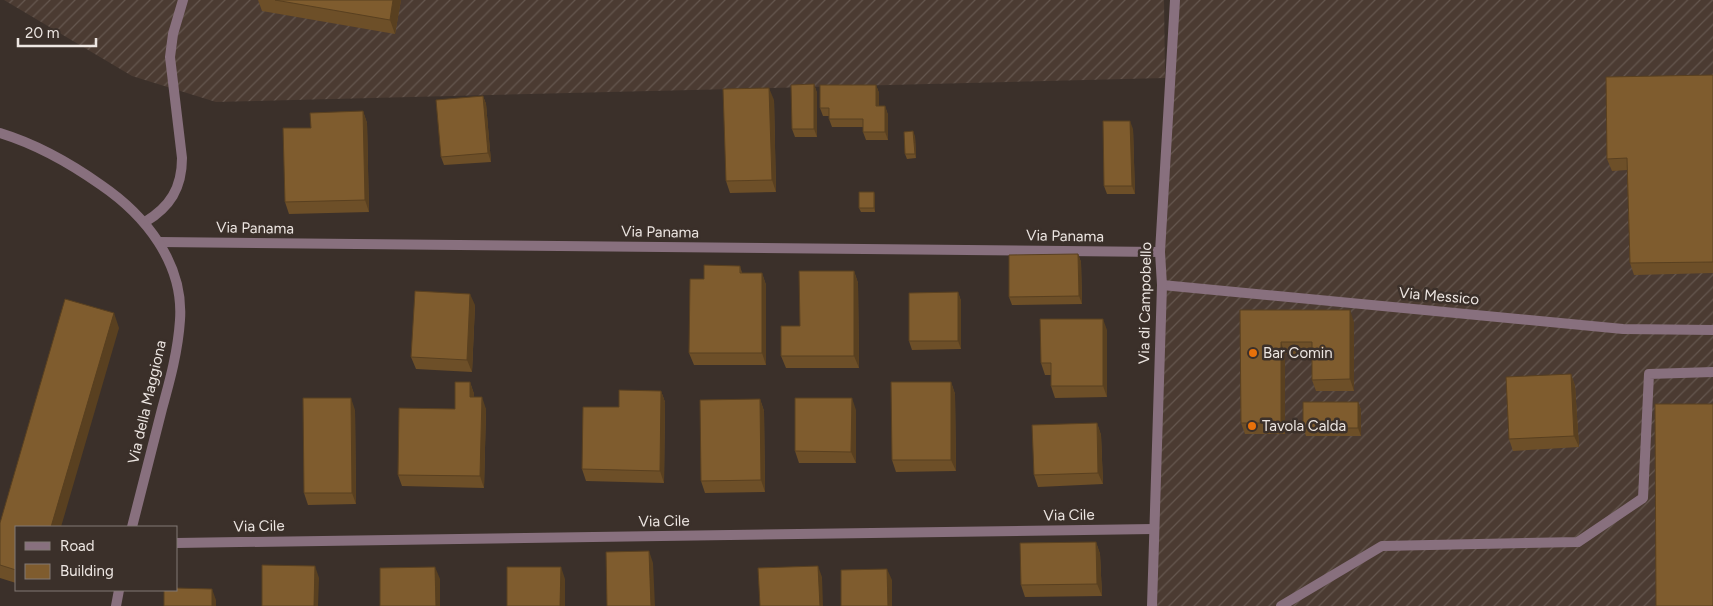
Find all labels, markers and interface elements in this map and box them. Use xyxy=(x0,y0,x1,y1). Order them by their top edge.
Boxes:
scale bar xyxy=(18,15,95,47)
text: 20 m xyxy=(25,24,59,42)
street label: Via Panama xyxy=(216,218,294,238)
street label: Via Panama xyxy=(621,222,699,242)
street label: Via Panama xyxy=(1026,226,1104,246)
street label: Via di Campobello xyxy=(1135,241,1155,364)
street label: Via Messico xyxy=(1398,284,1480,308)
street label: Via della Maggiona xyxy=(124,338,170,466)
place label: Bar Comin xyxy=(1263,344,1333,362)
marker: Bar Comin xyxy=(1247,347,1259,359)
place label: Tavola Calda xyxy=(1262,417,1346,435)
marker: Tavola Calda xyxy=(1246,420,1258,432)
street label: Via Cile xyxy=(1043,506,1095,524)
street label: Via Cile xyxy=(638,512,690,530)
street label: Via Cile xyxy=(233,517,285,535)
legend xyxy=(15,526,178,591)
text: Road xyxy=(60,537,95,555)
text: Building xyxy=(60,562,114,580)

